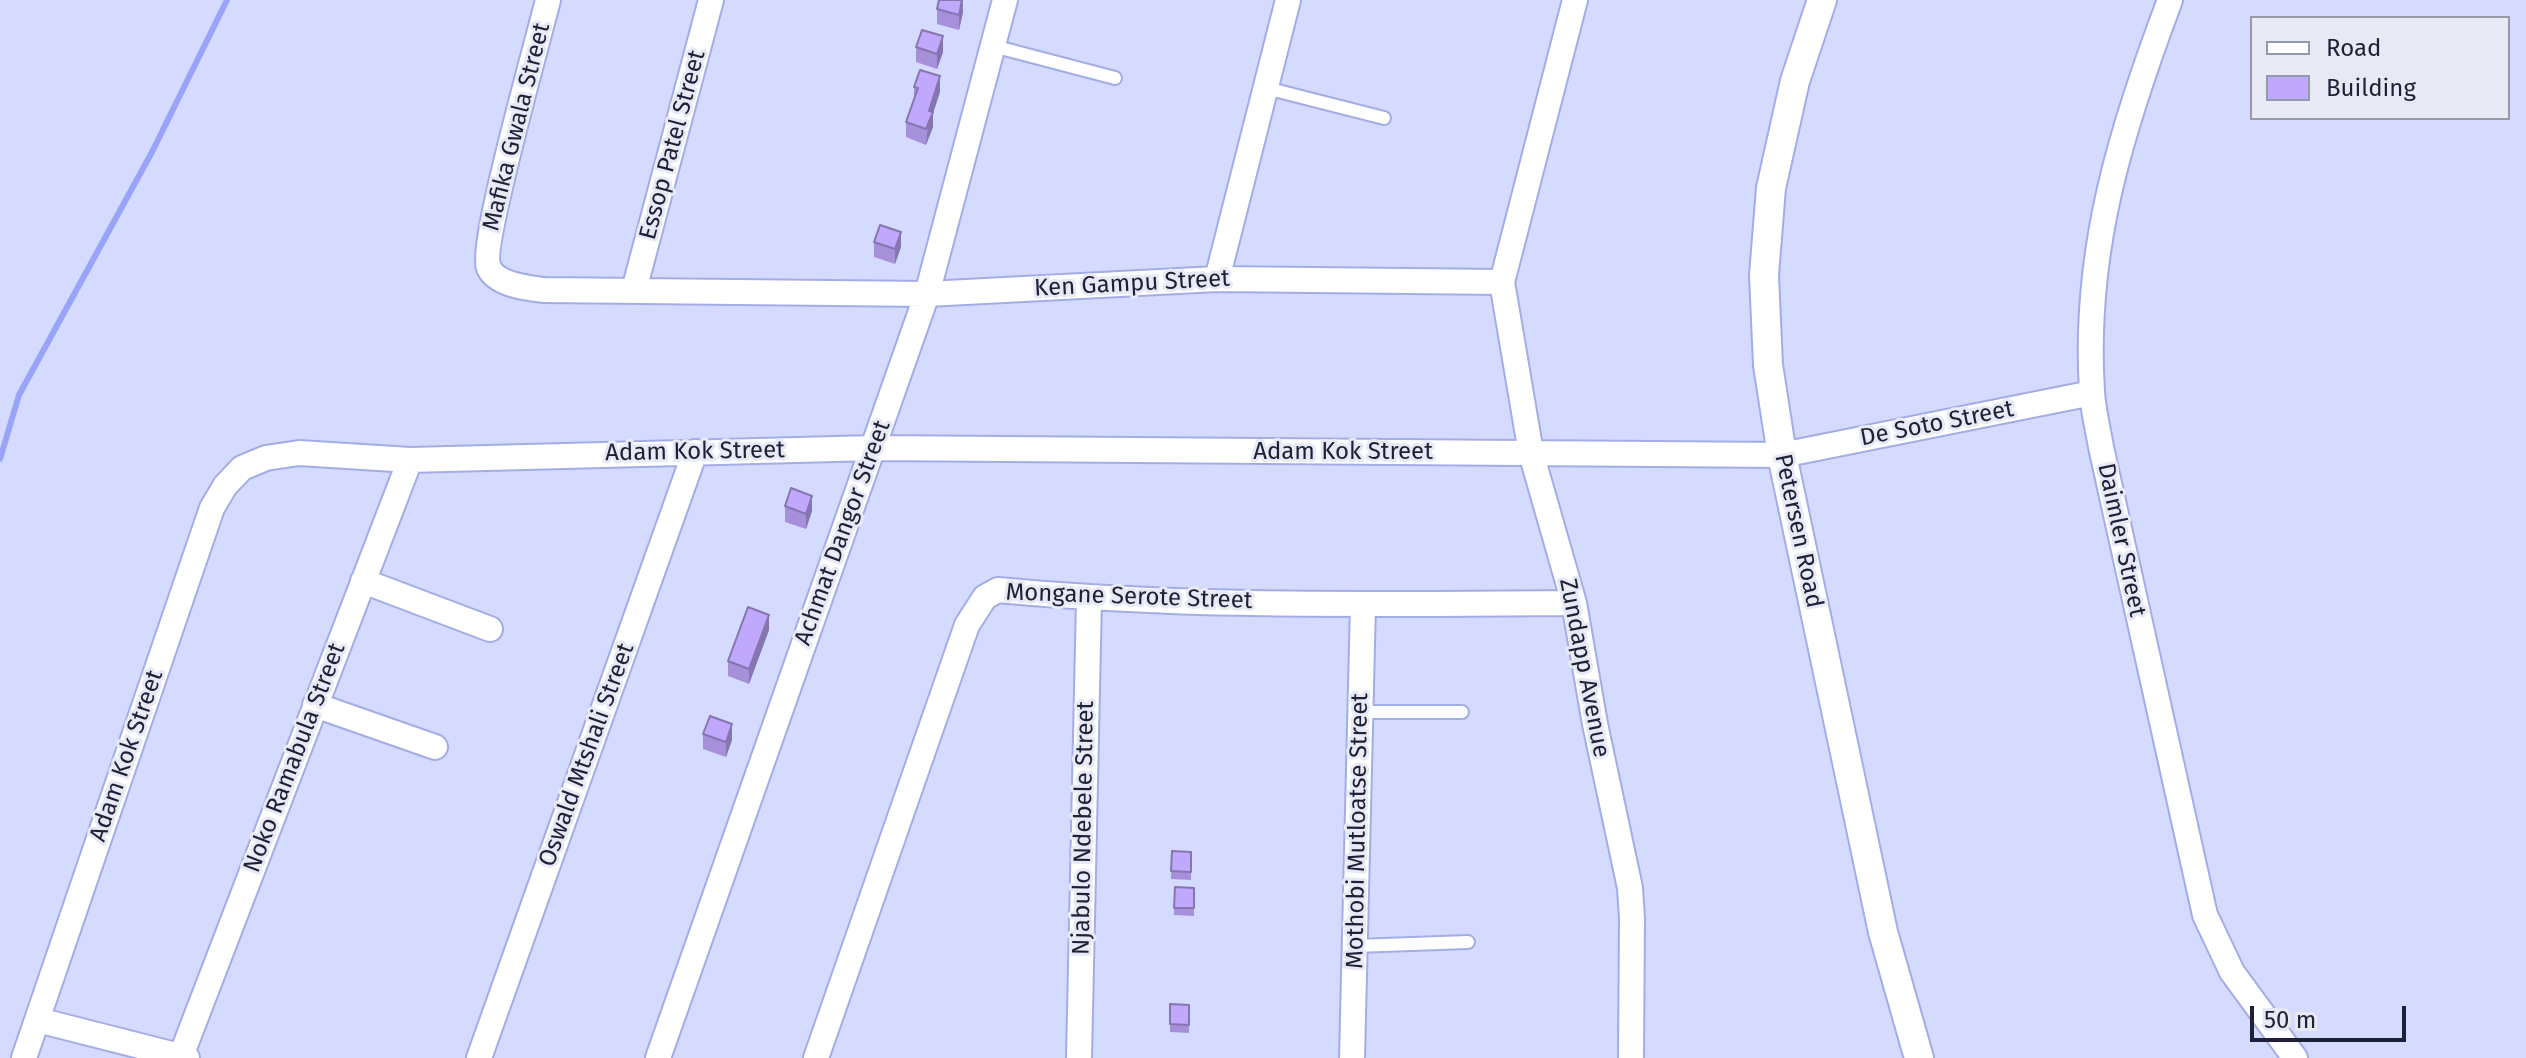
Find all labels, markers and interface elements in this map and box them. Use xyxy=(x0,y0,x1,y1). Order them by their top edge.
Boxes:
legend xyxy=(2250,16,2510,120)
street label: Mafika Gwala Street xyxy=(477,20,557,234)
text: Road xyxy=(2326,34,2381,62)
street label: Essop Patel Street xyxy=(634,47,712,243)
text: Building xyxy=(2326,74,2416,102)
street label: Ken Gampu Street xyxy=(1033,264,1231,304)
street label: De Soto Street xyxy=(1858,395,2016,453)
street label: Achmat Dangor Street xyxy=(789,417,897,649)
street label: Adam Kok Street xyxy=(605,436,785,468)
street label: Adam Kok Street xyxy=(1253,438,1433,466)
street label: Petersen Road xyxy=(1768,451,1828,611)
street label: Daimler Street xyxy=(2091,461,2151,619)
street label: Zundapp Avenue xyxy=(1552,576,1616,760)
street label: Mongane Serote Street xyxy=(1005,578,1253,616)
street label: Noko Ramabula Street xyxy=(238,639,352,877)
street label: Oswald Mtshali Street xyxy=(533,639,641,871)
street label: Adam Kok Street xyxy=(84,666,170,846)
street label: Mothobi Mutloatse Street xyxy=(1341,693,1375,969)
street label: Njabulo Ndebele Street xyxy=(1067,701,1101,955)
scale bar xyxy=(2254,990,2410,1040)
text: 50 m xyxy=(2264,1006,2316,1034)

